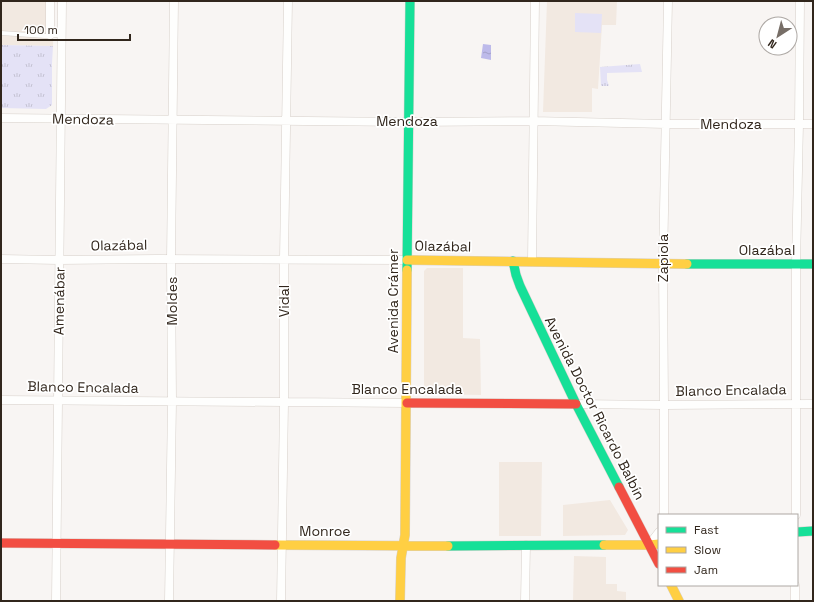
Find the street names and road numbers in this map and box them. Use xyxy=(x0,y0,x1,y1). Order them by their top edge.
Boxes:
street label: Mendoza xyxy=(52,109,114,129)
street label: Mendoza xyxy=(376,112,438,130)
street label: Mendoza xyxy=(700,115,762,133)
street label: Zapiola xyxy=(654,234,672,282)
street label: Olazábal xyxy=(91,236,147,254)
street label: Olazábal xyxy=(415,237,471,255)
street label: Olazábal xyxy=(739,241,795,259)
street label: Avenida Crámer xyxy=(384,249,402,353)
street label: Amenábar xyxy=(49,267,69,335)
street label: Moldes xyxy=(163,277,181,325)
street label: Vidal xyxy=(275,285,293,317)
street label: Avenida Doctor Ricardo Balbín xyxy=(541,313,649,503)
street label: Blanco Encalada xyxy=(27,377,139,397)
street label: Blanco Encalada xyxy=(351,380,463,398)
street label: Blanco Encalada xyxy=(675,380,787,400)
street label: Monroe xyxy=(299,522,351,540)

